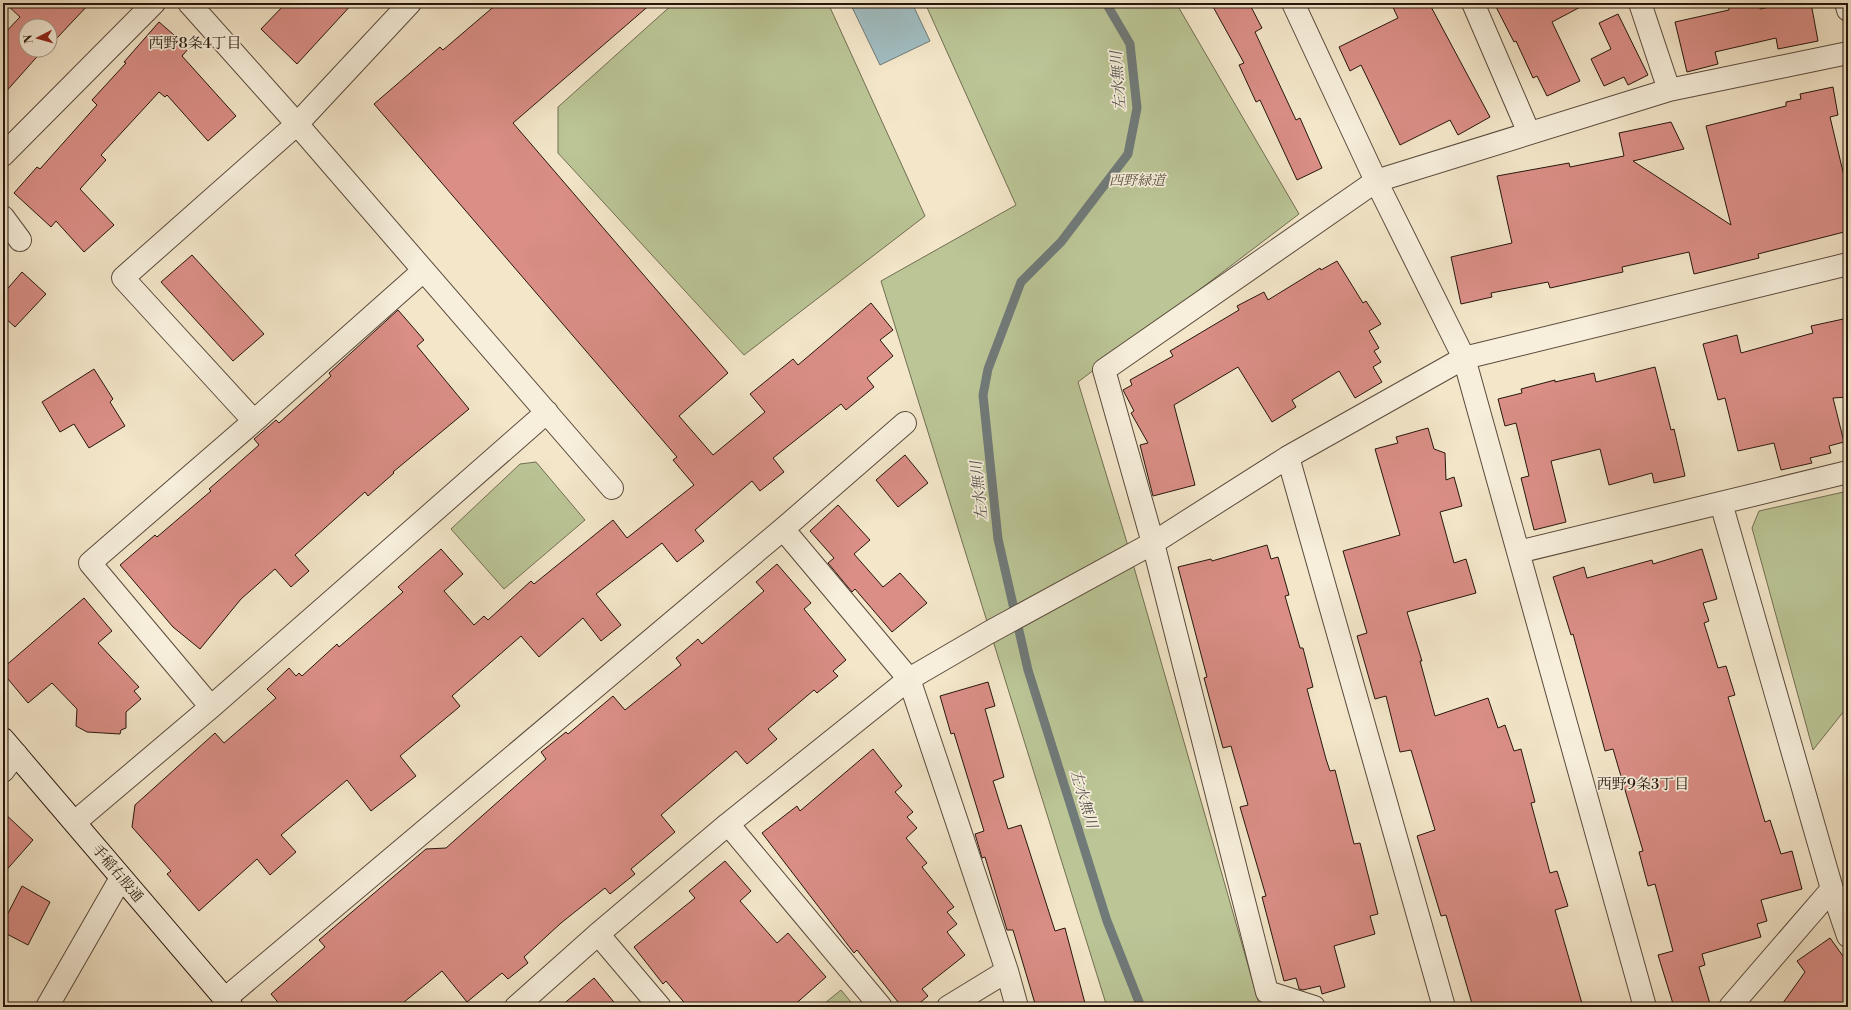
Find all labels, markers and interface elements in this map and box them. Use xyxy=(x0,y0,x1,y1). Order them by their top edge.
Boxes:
north arrow xyxy=(18,18,58,58)
text: N xyxy=(22,34,36,44)
district label: 西野8条4丁目 xyxy=(148,34,242,53)
water label: 左水無川 xyxy=(1107,48,1130,112)
park label: 西野緑道 xyxy=(1109,172,1167,190)
water label: 左水無川 xyxy=(967,458,992,522)
water label: 左水無川 xyxy=(1066,768,1102,833)
district label: 西野9条3丁目 xyxy=(1597,775,1689,794)
street label: 手稲右股通 xyxy=(88,841,147,906)

